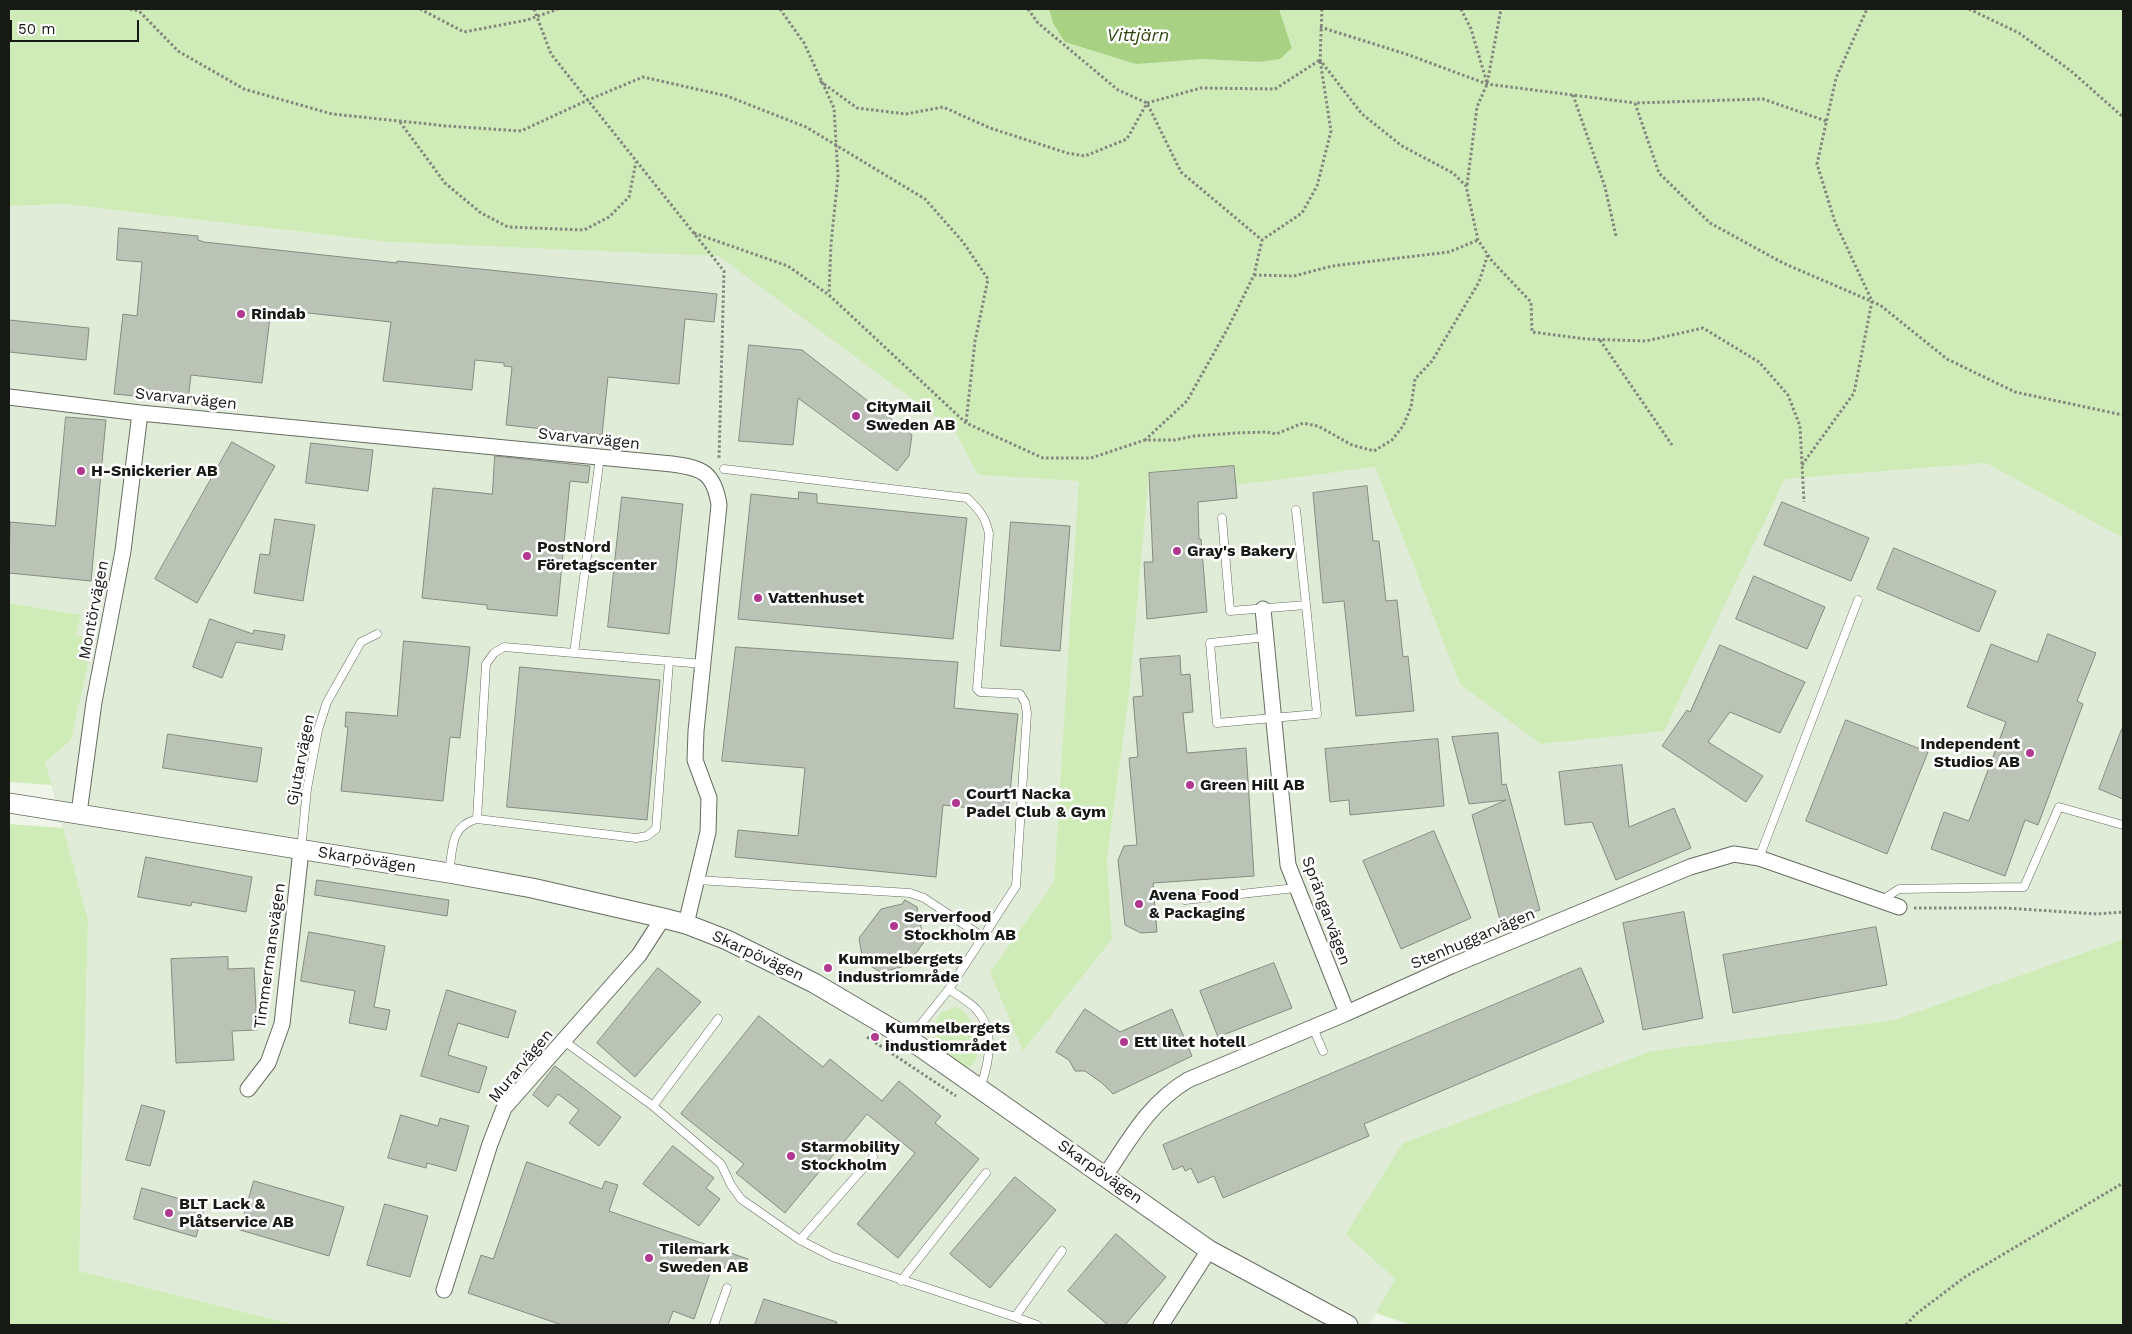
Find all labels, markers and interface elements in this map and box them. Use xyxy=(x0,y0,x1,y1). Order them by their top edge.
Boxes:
scale bar xyxy=(12,10,141,42)
text: 50 m xyxy=(18,20,55,38)
water label: Vittjärn xyxy=(1107,25,1169,47)
place label: Rindab xyxy=(251,304,306,324)
marker: Rindab xyxy=(235,308,247,320)
street label: Svarvarvägen xyxy=(134,384,238,414)
place label: CityMail Sweden AB xyxy=(866,397,955,435)
marker: CityMail Sweden AB xyxy=(850,410,862,422)
street label: Svarvarvägen xyxy=(537,424,641,454)
place label: H-Snickerier AB xyxy=(91,461,218,481)
marker: H-Snickerier AB xyxy=(75,465,87,477)
place label: PostNord Företagscenter xyxy=(537,537,657,575)
place label: Gray's Bakery xyxy=(1187,541,1295,561)
marker: Gray's Bakery xyxy=(1171,545,1183,557)
marker: PostNord Företagscenter xyxy=(521,550,533,562)
street label: Montörvägen xyxy=(75,559,113,661)
place label: Vattenhuset xyxy=(768,588,864,608)
marker: Vattenhuset xyxy=(752,592,764,604)
street label: Gjutarvägen xyxy=(283,713,319,807)
place label: Independent Studios AB xyxy=(1920,734,2020,772)
marker: Independent Studios AB xyxy=(2024,747,2036,759)
place label: Green Hill AB xyxy=(1200,775,1305,795)
marker: Green Hill AB xyxy=(1184,779,1196,791)
place label: Court1 Nacka Padel Club & Gym xyxy=(966,784,1106,822)
marker: Court1 Nacka Padel Club & Gym xyxy=(950,797,962,809)
street label: Skarpövägen xyxy=(317,843,417,877)
street label: Sprängarvägen xyxy=(1297,854,1355,968)
street label: Timmermansvägen xyxy=(250,882,290,1030)
place label: Avena Food & Packaging xyxy=(1149,885,1245,923)
marker: Avena Food & Packaging xyxy=(1133,898,1145,910)
street label: Stenhuggarvägen xyxy=(1408,904,1538,974)
place label: Serverfood Stockholm AB xyxy=(904,907,1016,945)
marker: Serverfood Stockholm AB xyxy=(888,920,900,932)
street label: Skarpövägen xyxy=(709,926,807,986)
place label: Kummelbergets industriområde xyxy=(838,949,963,987)
marker: Kummelbergets industriområde xyxy=(822,962,834,974)
place label: Kummelbergets industiområdet xyxy=(885,1018,1010,1056)
street label: Murarvägen xyxy=(485,1025,557,1107)
marker: Kummelbergets industiområdet xyxy=(869,1031,881,1043)
place label: Ett litet hotell xyxy=(1134,1032,1246,1052)
marker: Ett litet hotell xyxy=(1118,1036,1130,1048)
street label: Skarpövägen xyxy=(1054,1136,1146,1208)
place label: Starmobility Stockholm xyxy=(801,1137,900,1175)
marker: Starmobility Stockholm xyxy=(785,1150,797,1162)
place label: BLT Lack & Plåtservice AB xyxy=(179,1194,294,1232)
marker: BLT Lack & Plåtservice AB xyxy=(163,1207,175,1219)
place label: Tilemark Sweden AB xyxy=(659,1239,748,1277)
marker: Tilemark Sweden AB xyxy=(643,1252,655,1264)

